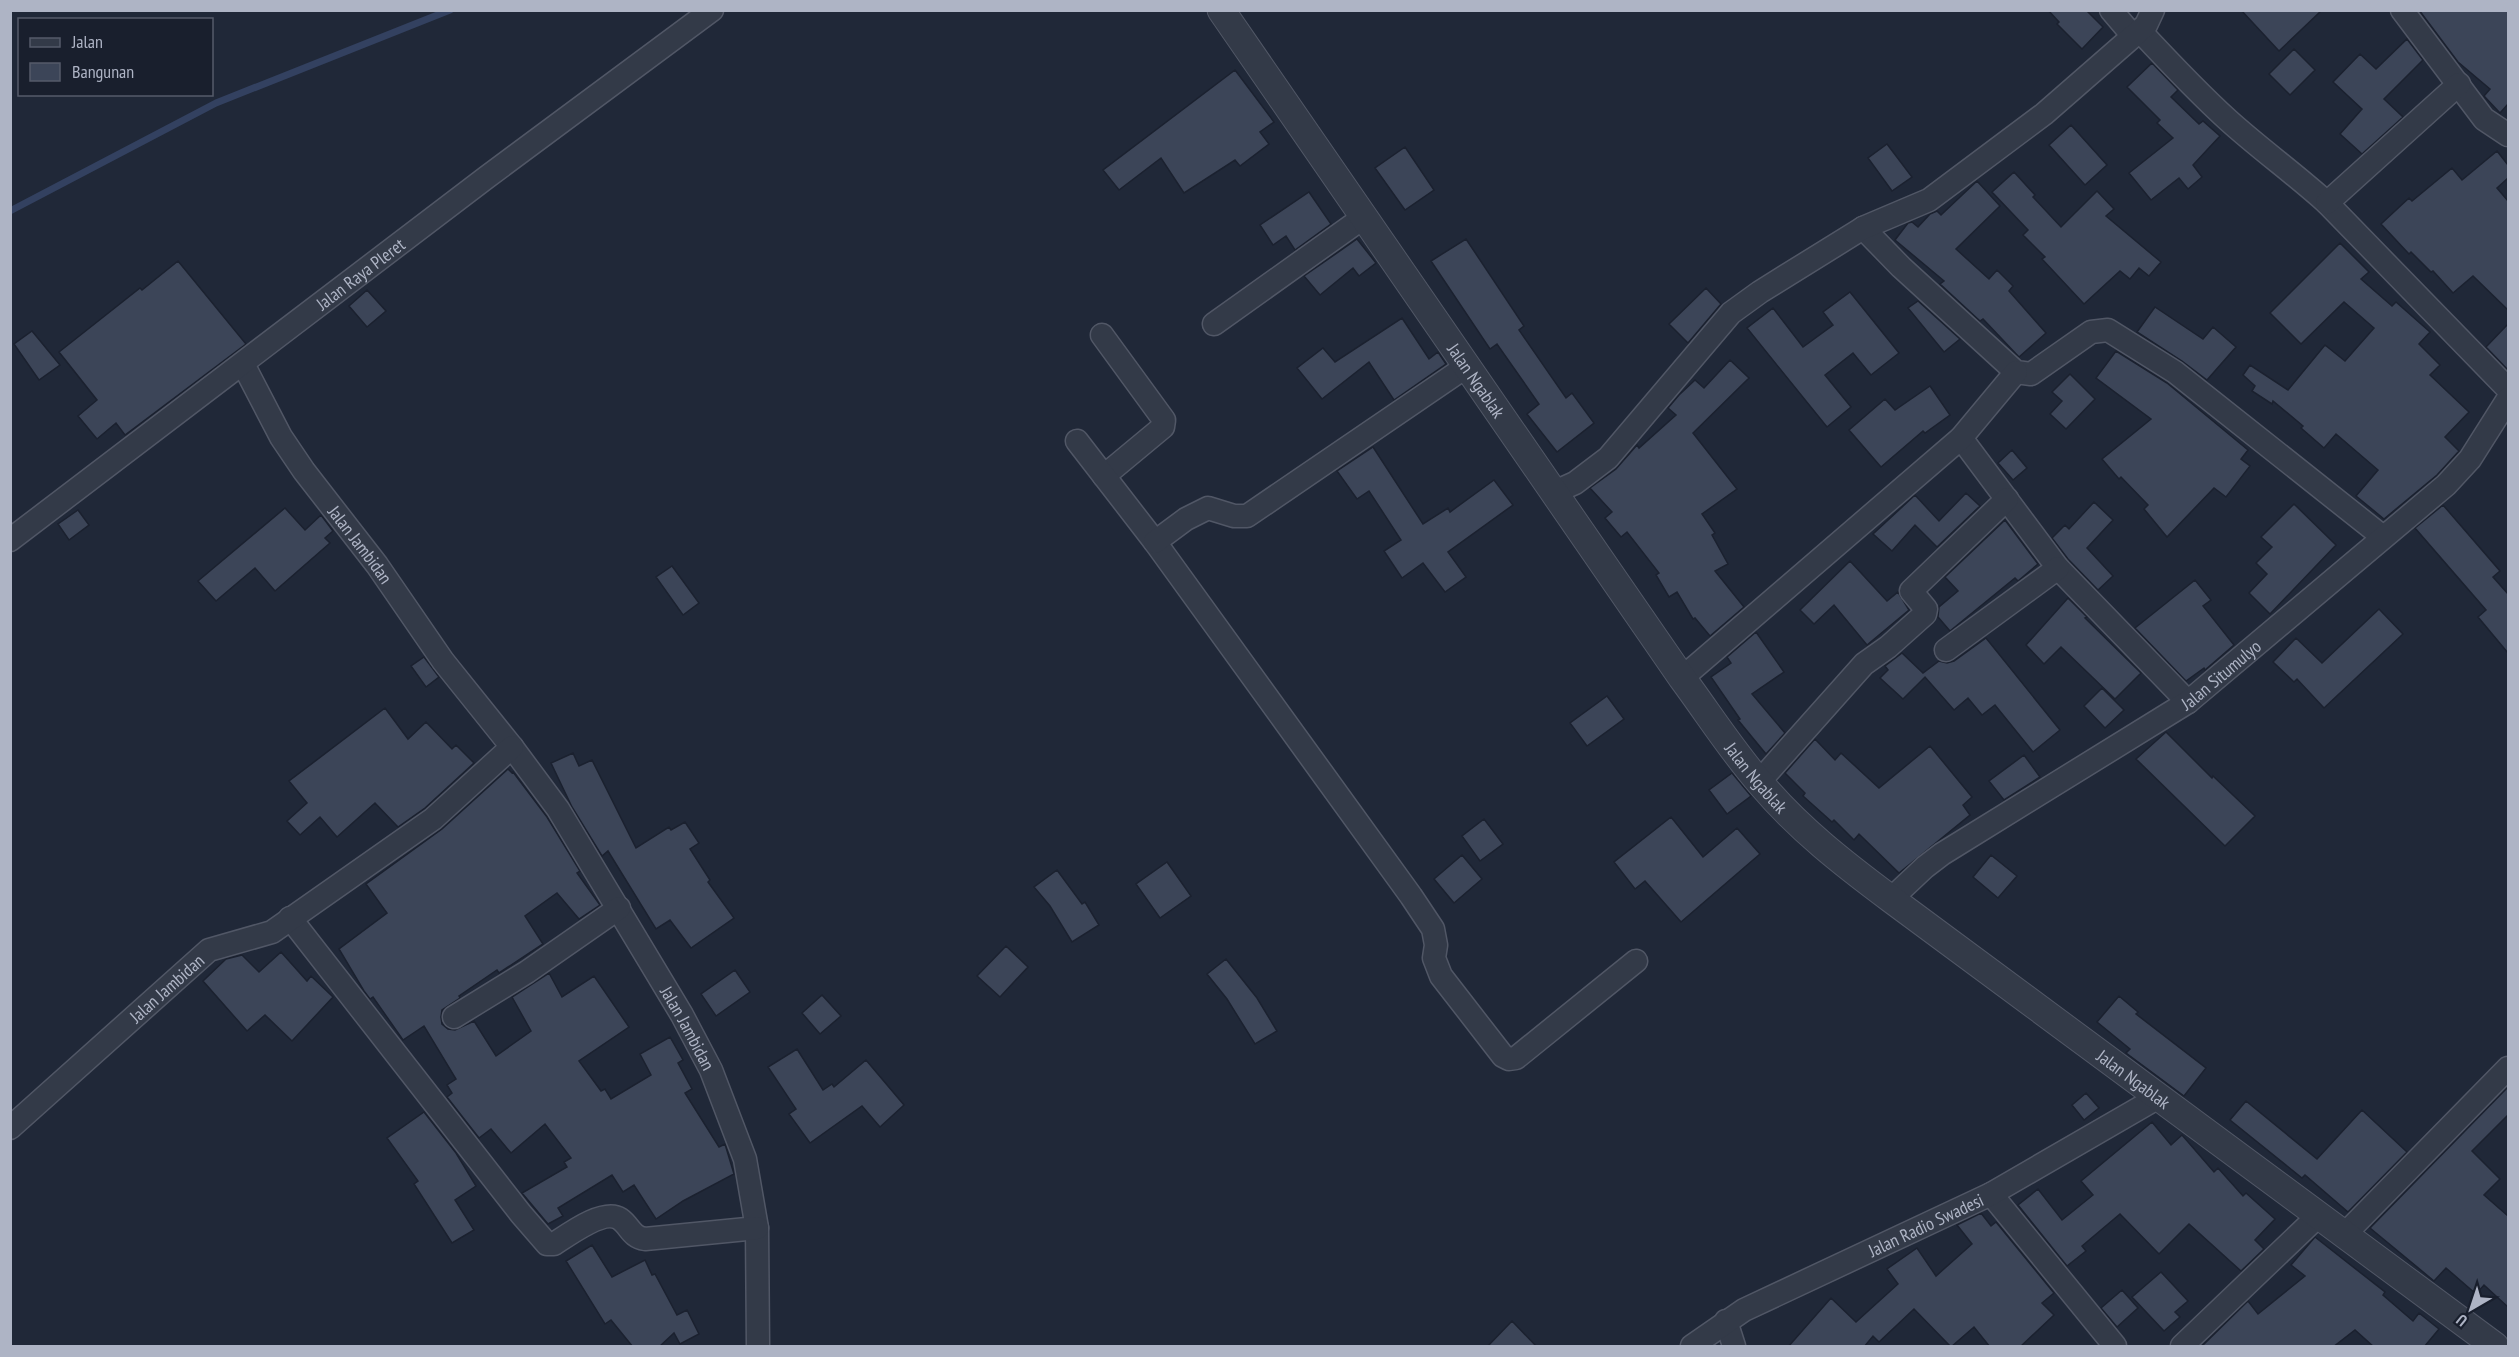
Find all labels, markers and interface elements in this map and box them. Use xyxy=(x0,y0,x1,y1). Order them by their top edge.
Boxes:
legend xyxy=(18,18,213,96)
text: Jalan xyxy=(71,30,103,53)
text: Bangunan xyxy=(72,60,134,83)
street label: Jalan Raya Pleret xyxy=(310,232,409,315)
street label: Jalan Ngablak xyxy=(1442,338,1510,422)
street label: Jalan Jambidan xyxy=(323,500,398,588)
street label: Jalan Situmulyo xyxy=(2176,634,2266,715)
street label: Jalan Ngablak xyxy=(1720,737,1793,818)
street label: Jalan Jambidan xyxy=(124,949,209,1028)
street label: Jalan Jambidan xyxy=(655,981,720,1074)
street label: Jalan Ngablak xyxy=(2092,1043,2175,1113)
street label: Jalan Radio Swadesi xyxy=(1864,1188,1987,1262)
north arrow xyxy=(2441,1279,2501,1339)
text: U xyxy=(2452,1310,2471,1331)

